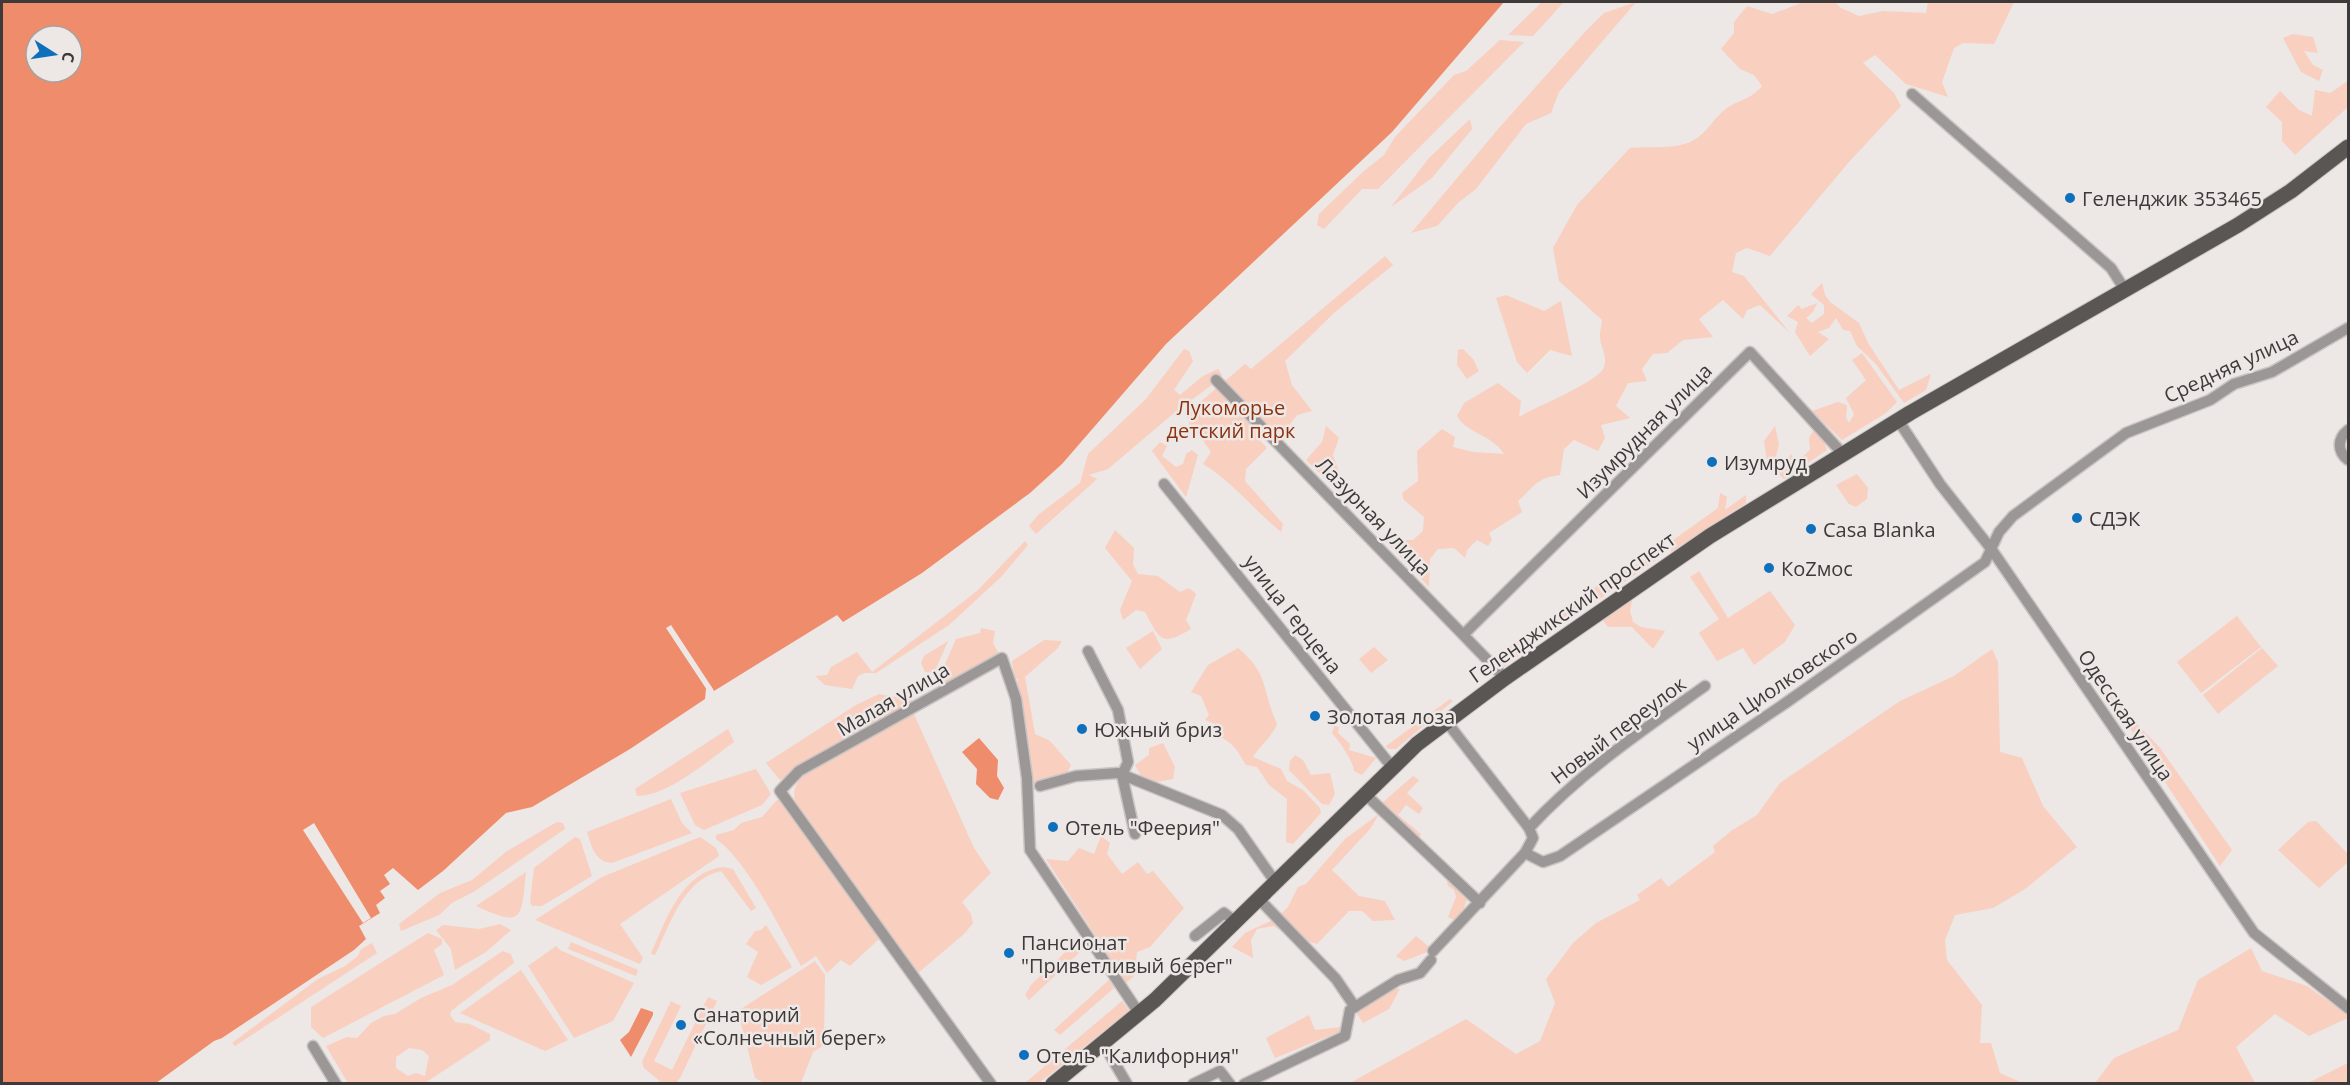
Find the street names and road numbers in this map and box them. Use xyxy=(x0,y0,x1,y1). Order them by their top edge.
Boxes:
street label: Средняя улица xyxy=(2159,323,2303,409)
street label: Изумрудная улица xyxy=(1570,357,1718,505)
street label: Лазурная улица xyxy=(1310,451,1438,581)
street label: Геленджикский проспект xyxy=(1463,525,1681,689)
street label: улица Герцена xyxy=(1238,549,1348,679)
street label: улица Циолковского xyxy=(1681,622,1863,756)
street label: Одесская улица xyxy=(2072,644,2180,786)
street label: Малая улица xyxy=(832,656,954,742)
street label: Новый переулок xyxy=(1545,670,1692,790)

